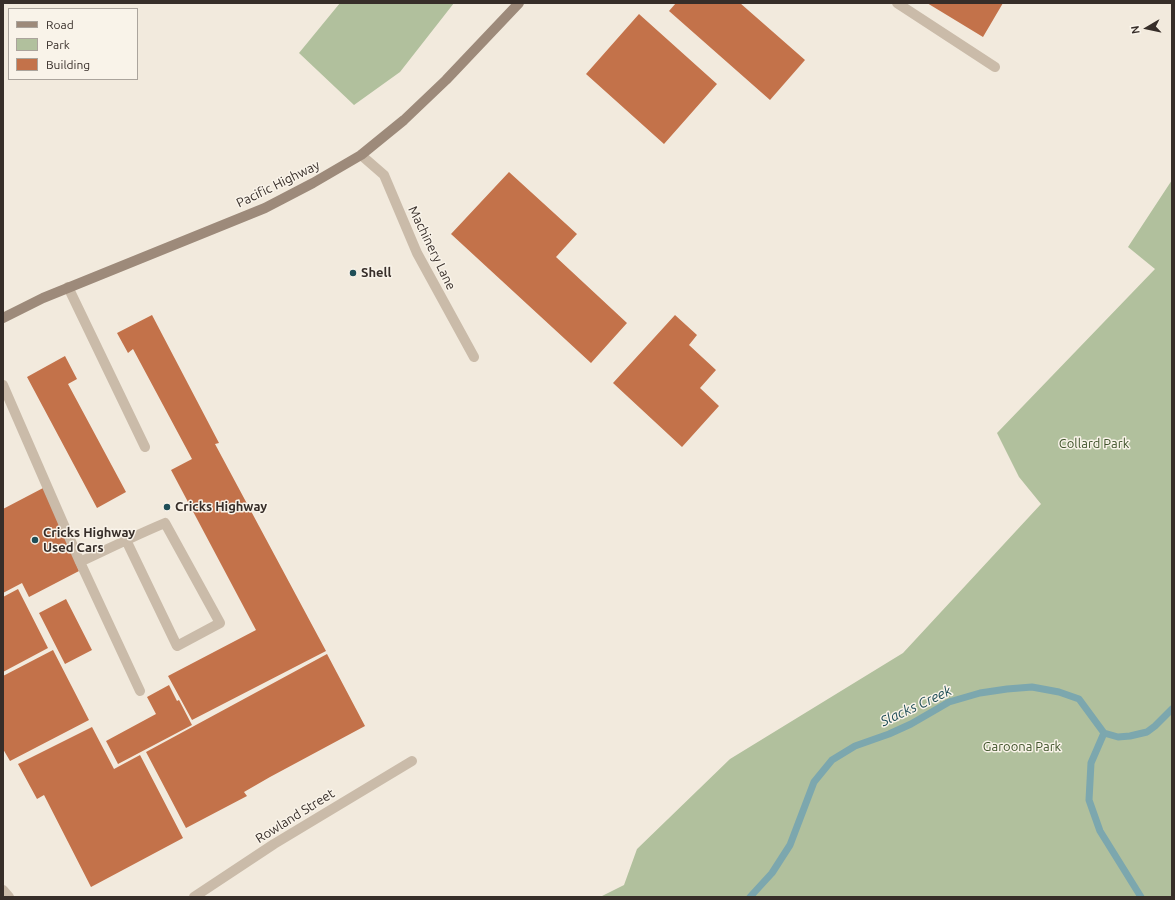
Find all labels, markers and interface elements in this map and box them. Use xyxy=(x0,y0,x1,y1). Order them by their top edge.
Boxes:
legend xyxy=(8,8,138,80)
north arrow xyxy=(1127,8,1167,48)
text: Road xyxy=(46,18,74,31)
text: N xyxy=(1129,25,1142,35)
text: Park xyxy=(46,38,70,51)
text: Building xyxy=(46,58,90,71)
street label: Pacific Highway xyxy=(234,157,322,211)
street label: Machinery Lane xyxy=(405,203,459,293)
place label: Shell xyxy=(361,265,391,281)
marker: Shell xyxy=(348,268,358,278)
park label: Collard Park xyxy=(1059,436,1129,452)
place label: Cricks Highway xyxy=(175,499,267,515)
marker: Cricks Highway xyxy=(162,502,172,512)
place label: Cricks Highway Used Cars xyxy=(43,525,135,556)
marker: Cricks Highway Used Cars xyxy=(30,535,40,545)
water label: Slacks Creek xyxy=(878,682,954,730)
park label: Garoona Park xyxy=(983,739,1061,755)
street label: Rowland Street xyxy=(253,785,337,847)

